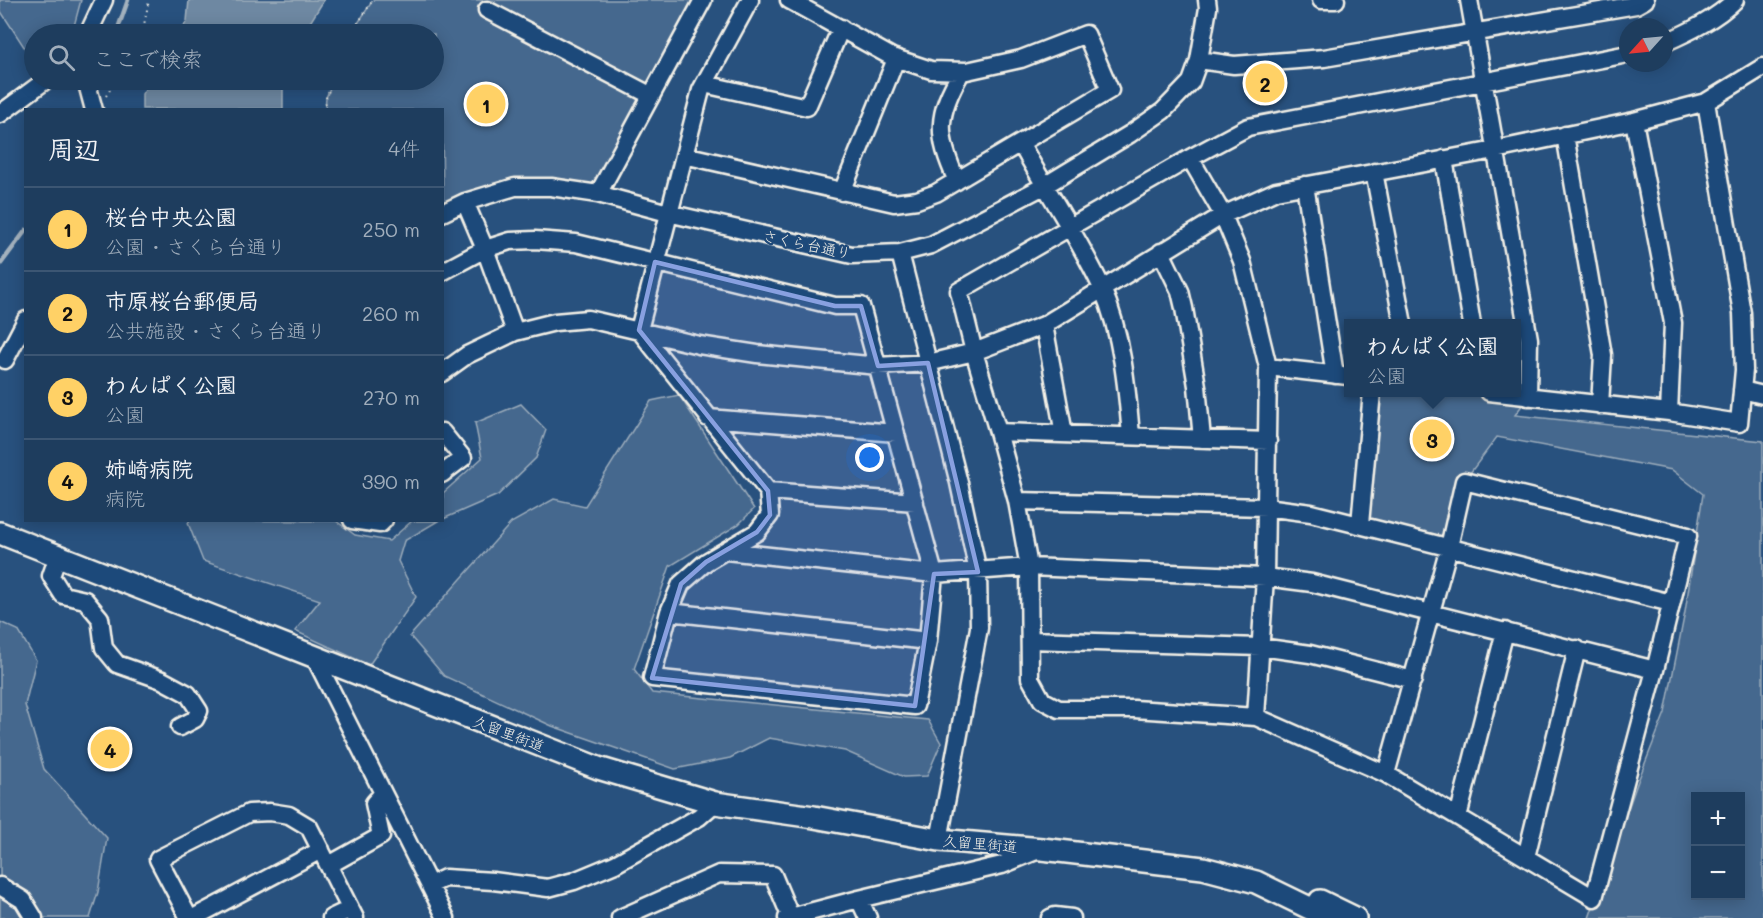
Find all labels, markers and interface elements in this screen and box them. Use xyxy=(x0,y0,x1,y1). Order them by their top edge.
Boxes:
north arrow xyxy=(1619,18,1673,72)
search box xyxy=(24,24,444,90)
icon: search xyxy=(45,41,78,74)
text: ここで検索 xyxy=(93,44,203,73)
pin: 2 xyxy=(1246,60,1284,106)
pin: 1 xyxy=(466,82,506,126)
text: 周辺 xyxy=(48,132,100,166)
text: 4件 xyxy=(388,135,420,161)
text: 桜台中央公園 xyxy=(105,202,237,231)
text: 1 xyxy=(63,216,72,242)
text: 250 m xyxy=(363,216,420,242)
street label: さくら台通り xyxy=(761,225,853,263)
text: 公園 · さくら台通り xyxy=(105,233,287,259)
text: 市原桜台郵便局 xyxy=(105,286,259,315)
text: 2 xyxy=(62,300,73,326)
text: 260 m xyxy=(362,300,420,326)
text: 公共施設 · さくら台通り xyxy=(105,317,327,343)
popup xyxy=(1344,319,1521,397)
text: わんぱく公園 xyxy=(1366,331,1499,360)
text: 公園 xyxy=(1366,362,1406,388)
text: わんぱく公園 xyxy=(105,370,237,399)
text: 3 xyxy=(62,384,74,410)
text: 270 m xyxy=(363,384,420,410)
text: 公園 xyxy=(105,401,145,427)
pin: 3 xyxy=(1412,416,1452,462)
your location xyxy=(855,443,884,472)
text: 姉崎病院 xyxy=(105,454,193,483)
text: 4 xyxy=(61,468,74,494)
text: 390 m xyxy=(362,468,420,494)
text: 病院 xyxy=(105,485,145,511)
street label: 久留里街道 xyxy=(470,710,548,756)
pin: 4 xyxy=(90,726,130,771)
map controls xyxy=(1691,792,1745,900)
button: + xyxy=(1691,792,1745,846)
street label: 久留里街道 xyxy=(942,830,1018,856)
button: − xyxy=(1691,846,1745,900)

